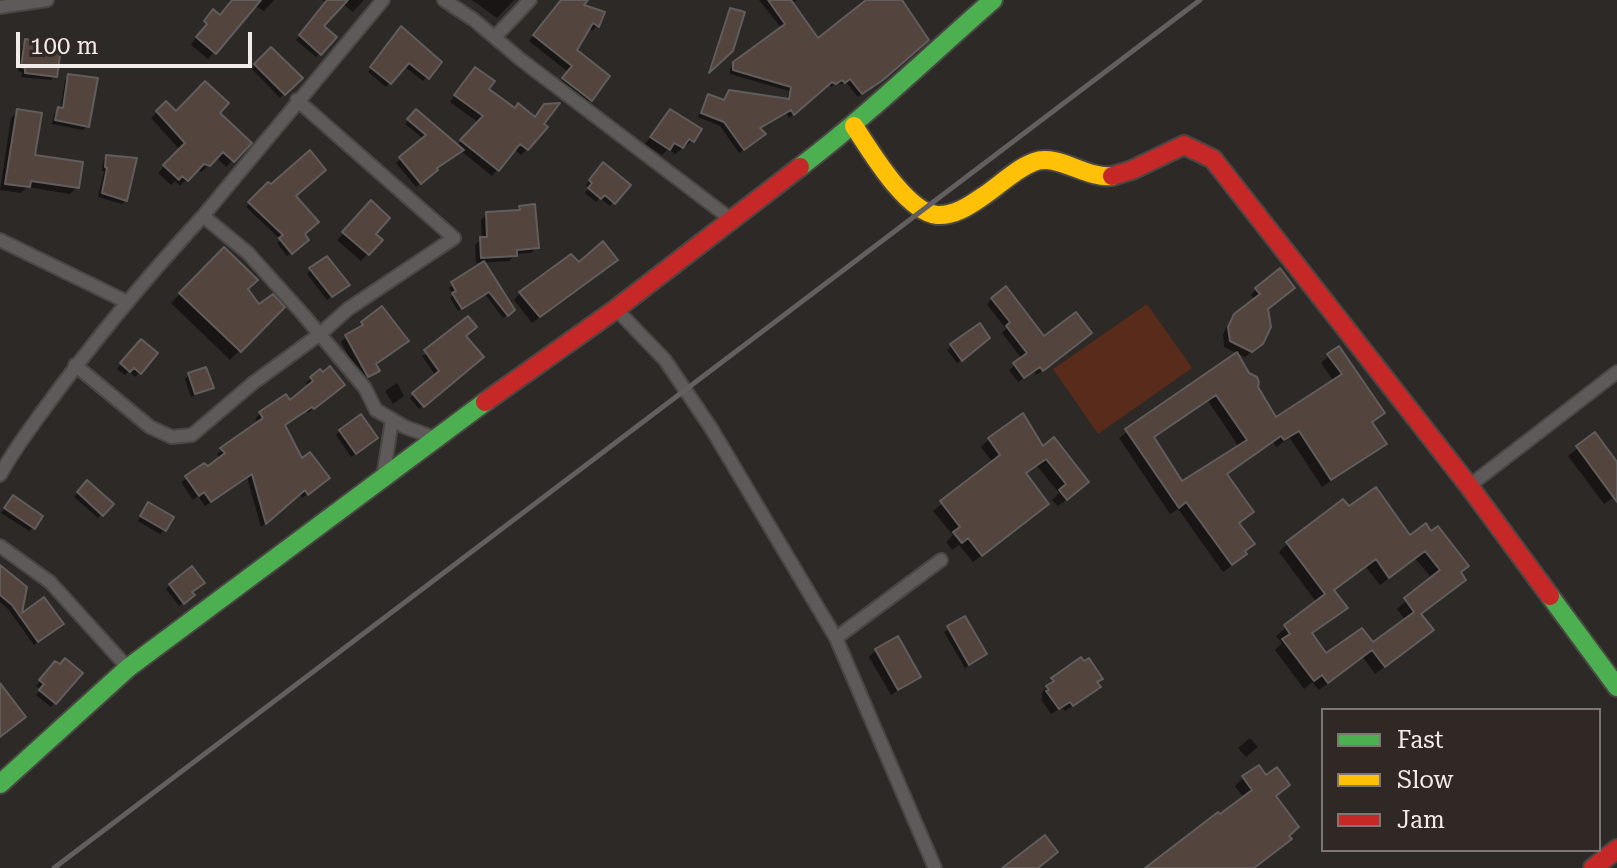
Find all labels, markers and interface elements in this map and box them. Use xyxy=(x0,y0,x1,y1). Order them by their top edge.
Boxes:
scale bar xyxy=(20,16,256,66)
text: 100 m xyxy=(30,32,98,60)
legend xyxy=(1321,708,1601,852)
text: Fast xyxy=(1397,726,1444,754)
text: Slow xyxy=(1397,766,1453,794)
text: Jam xyxy=(1397,806,1445,834)

